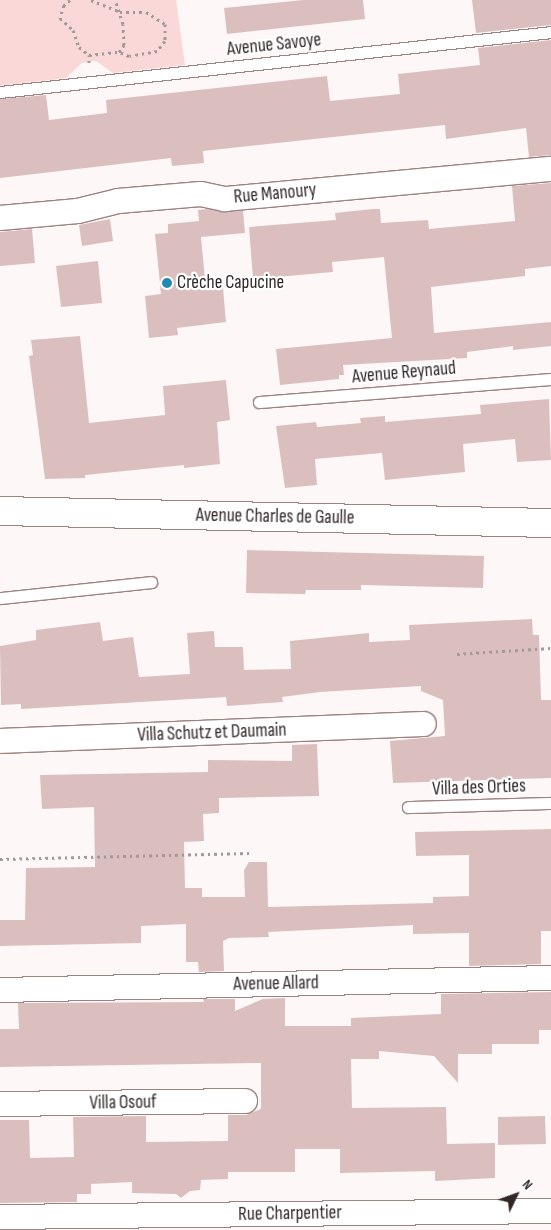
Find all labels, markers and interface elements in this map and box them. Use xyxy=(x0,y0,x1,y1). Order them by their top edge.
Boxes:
street label: Avenue Savoye xyxy=(226,29,322,61)
street label: Rue Manoury xyxy=(233,179,317,209)
place label: Crèche Capucine xyxy=(177,272,284,294)
marker: Crèche Capucine xyxy=(161,277,173,289)
street label: Avenue Reynaud xyxy=(351,357,457,389)
street label: Avenue Charles de Gaulle xyxy=(196,504,354,530)
street label: Villa Schutz et Daumain xyxy=(137,719,287,747)
street label: Villa des Orties xyxy=(432,775,526,801)
street label: Avenue Allard xyxy=(233,972,319,996)
street label: Villa Osouf xyxy=(89,1091,157,1115)
north arrow xyxy=(491,1170,541,1220)
text: N xyxy=(519,1176,536,1193)
street label: Rue Charpentier xyxy=(238,1202,342,1226)

